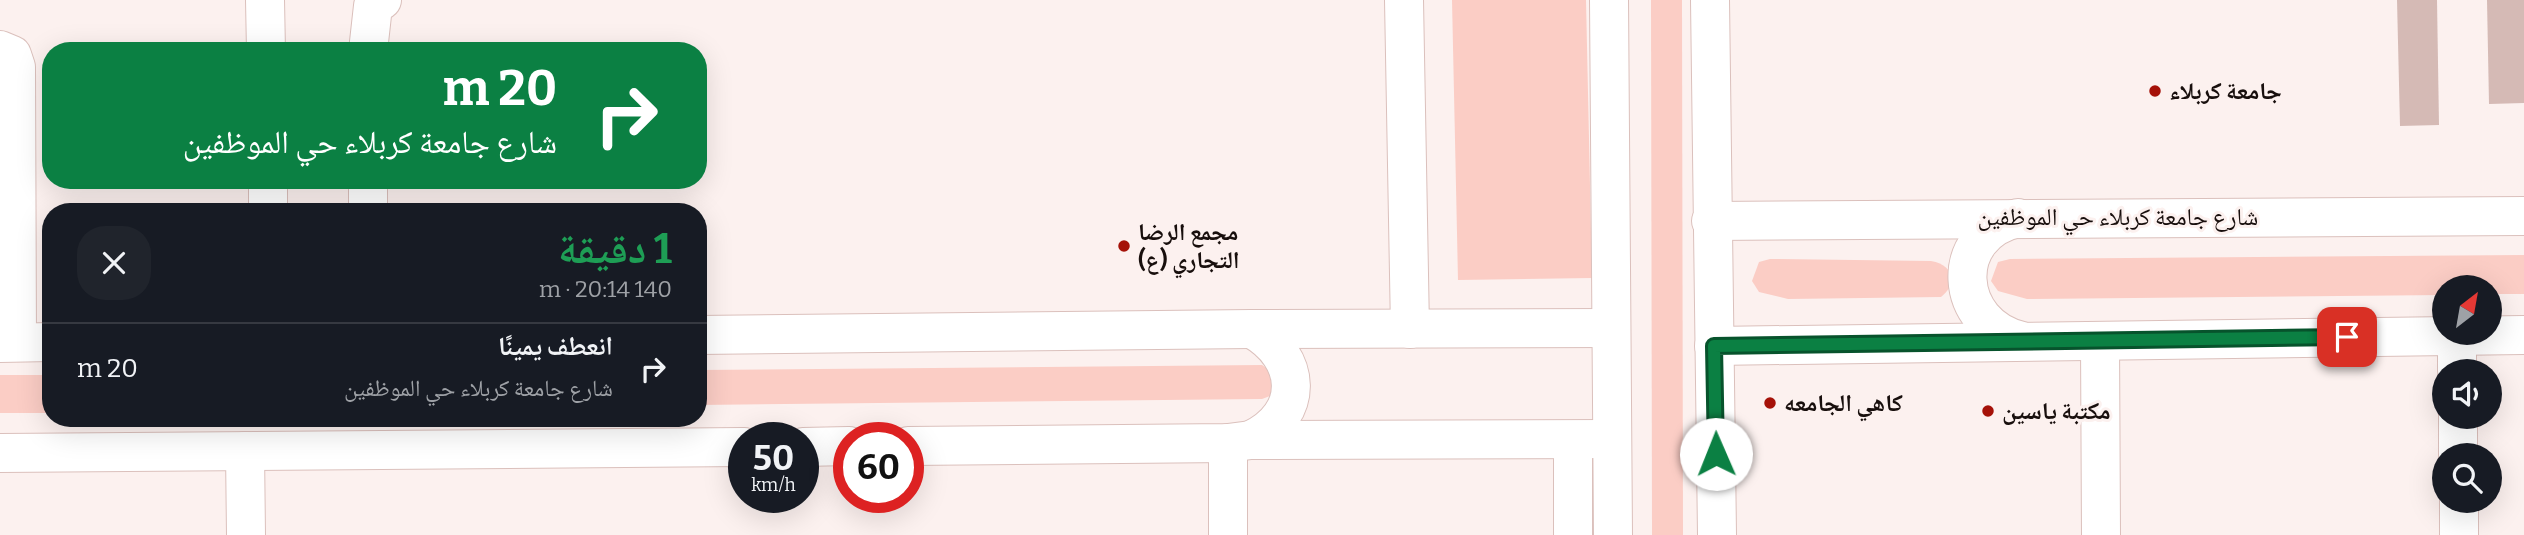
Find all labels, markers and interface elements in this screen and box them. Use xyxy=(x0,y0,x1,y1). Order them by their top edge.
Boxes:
text: 20 m xyxy=(443,59,557,118)
icon: right xyxy=(581,70,672,161)
place label: جامعة كربلاء xyxy=(2169,77,2282,105)
marker: جامعة كربلاء xyxy=(2147,83,2163,99)
text: شارع جامعة كربلاء حي الموظفين xyxy=(183,123,557,161)
street label: شارع جامعة كربلاء حي الموظفين xyxy=(1978,203,2258,236)
place label: مجمع الرضا (ع) التجاري xyxy=(1138,218,1240,279)
text: 1 دقيقة xyxy=(558,224,672,274)
button: close xyxy=(77,226,151,300)
marker: مجمع الرضا (ع) التجاري xyxy=(1116,238,1132,254)
text: 140 m · 20:14 xyxy=(539,275,672,303)
north arrow xyxy=(2432,275,2502,345)
map controls xyxy=(2432,275,2502,513)
pin xyxy=(2317,307,2377,367)
icon: arrive xyxy=(2328,318,2366,356)
text: انعطف يمينًا xyxy=(498,331,613,362)
icon: right xyxy=(634,350,672,388)
text: 20 m xyxy=(77,353,138,384)
button: sound xyxy=(2432,359,2502,429)
text: شارع جامعة كربلاء حي الموظفين xyxy=(344,374,613,402)
place label: كاهي الجامعه xyxy=(1784,389,1903,422)
marker: كاهي الجامعه xyxy=(1762,395,1778,411)
place label: مكتبة ياسين xyxy=(2002,397,2111,425)
marker: مكتبة ياسين xyxy=(1980,403,1996,419)
position arrow xyxy=(1679,417,1753,491)
speed limit sign: 60 xyxy=(833,422,924,513)
text: 50 xyxy=(753,437,794,479)
button: search xyxy=(2432,443,2502,513)
text: km/h xyxy=(751,474,796,496)

